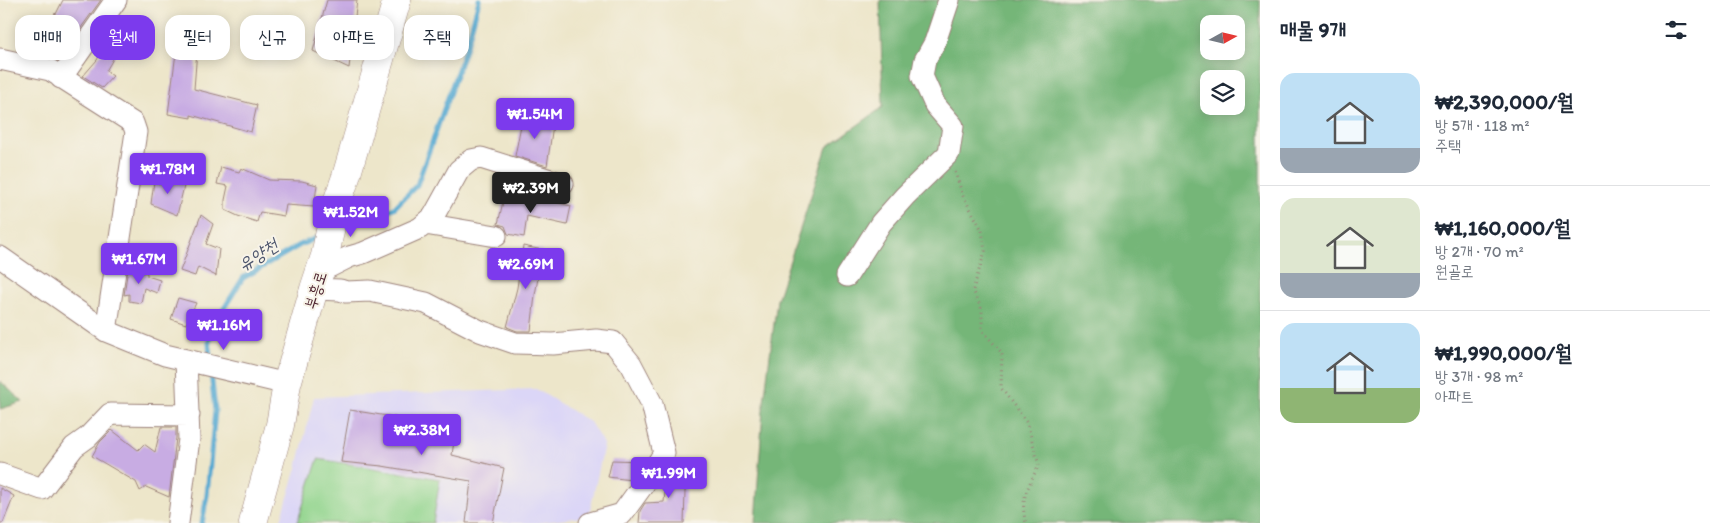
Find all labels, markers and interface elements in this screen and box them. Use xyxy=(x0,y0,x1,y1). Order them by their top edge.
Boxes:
chip: 매매 xyxy=(15,15,80,60)
chip: 월세 xyxy=(90,15,155,60)
chip: 필터 xyxy=(165,15,230,60)
chip: 신규 xyxy=(240,15,305,60)
chip: 아파트 xyxy=(315,15,394,60)
chip: 주택 xyxy=(404,15,469,60)
north arrow xyxy=(1200,15,1245,60)
map controls xyxy=(1200,15,1245,115)
icon: filters xyxy=(1662,16,1690,44)
text: 매물 9개 xyxy=(1280,17,1346,42)
button: layers xyxy=(1200,70,1245,115)
text: ₩2,390,000/월 xyxy=(1435,89,1574,114)
icon: home xyxy=(1320,93,1380,153)
pin: ₩1.54M xyxy=(494,98,576,140)
text: ₩1.54M xyxy=(507,104,563,123)
text: 방 5개 · 118 m² xyxy=(1435,116,1529,135)
text: 주택 xyxy=(1435,136,1461,155)
pin: ₩1.78M xyxy=(127,152,209,195)
text: ₩1.78M xyxy=(141,159,195,178)
pin: ₩2.39M xyxy=(490,172,572,214)
text: ₩2.39M xyxy=(503,178,559,197)
pin: ₩1.52M xyxy=(310,196,392,238)
text: ₩1.52M xyxy=(324,202,378,221)
text: ₩1,160,000/월 xyxy=(1435,215,1571,240)
icon: home xyxy=(1320,218,1380,278)
water label: 유양천 xyxy=(234,233,283,276)
pin: ₩1.67M xyxy=(98,242,180,285)
text: 방 2개 · 70 m² xyxy=(1435,242,1524,261)
pin: ₩2.69M xyxy=(485,248,567,290)
text: ₩1.67M xyxy=(112,249,166,268)
text: ₩2.69M xyxy=(498,254,554,273)
text: 원골로 xyxy=(1435,262,1474,281)
street label: 부흥로 xyxy=(300,269,330,311)
pin: ₩1.16M xyxy=(183,308,265,351)
text: ₩1.16M xyxy=(197,315,251,334)
text: ₩1,990,000/월 xyxy=(1435,340,1572,365)
icon: home xyxy=(1320,343,1380,403)
text: 방 3개 · 98 m² xyxy=(1435,367,1523,386)
text: 아파트 xyxy=(1435,387,1474,406)
pin: ₩2.38M xyxy=(381,414,463,456)
text: ₩2.38M xyxy=(394,420,450,439)
pin: ₩1.99M xyxy=(628,456,710,499)
text: ₩1.99M xyxy=(642,463,696,482)

